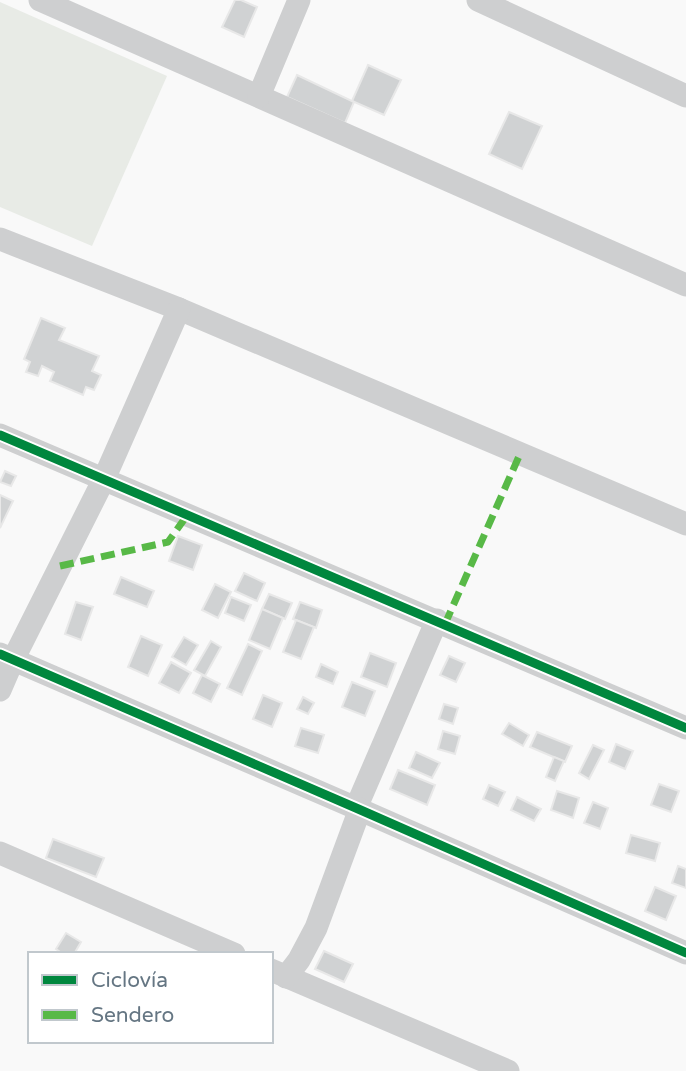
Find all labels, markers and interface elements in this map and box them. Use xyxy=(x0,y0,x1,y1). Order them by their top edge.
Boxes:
legend xyxy=(28,952,273,1043)
text: Ciclovía xyxy=(91,968,168,993)
text: Sendero xyxy=(91,1003,174,1028)

